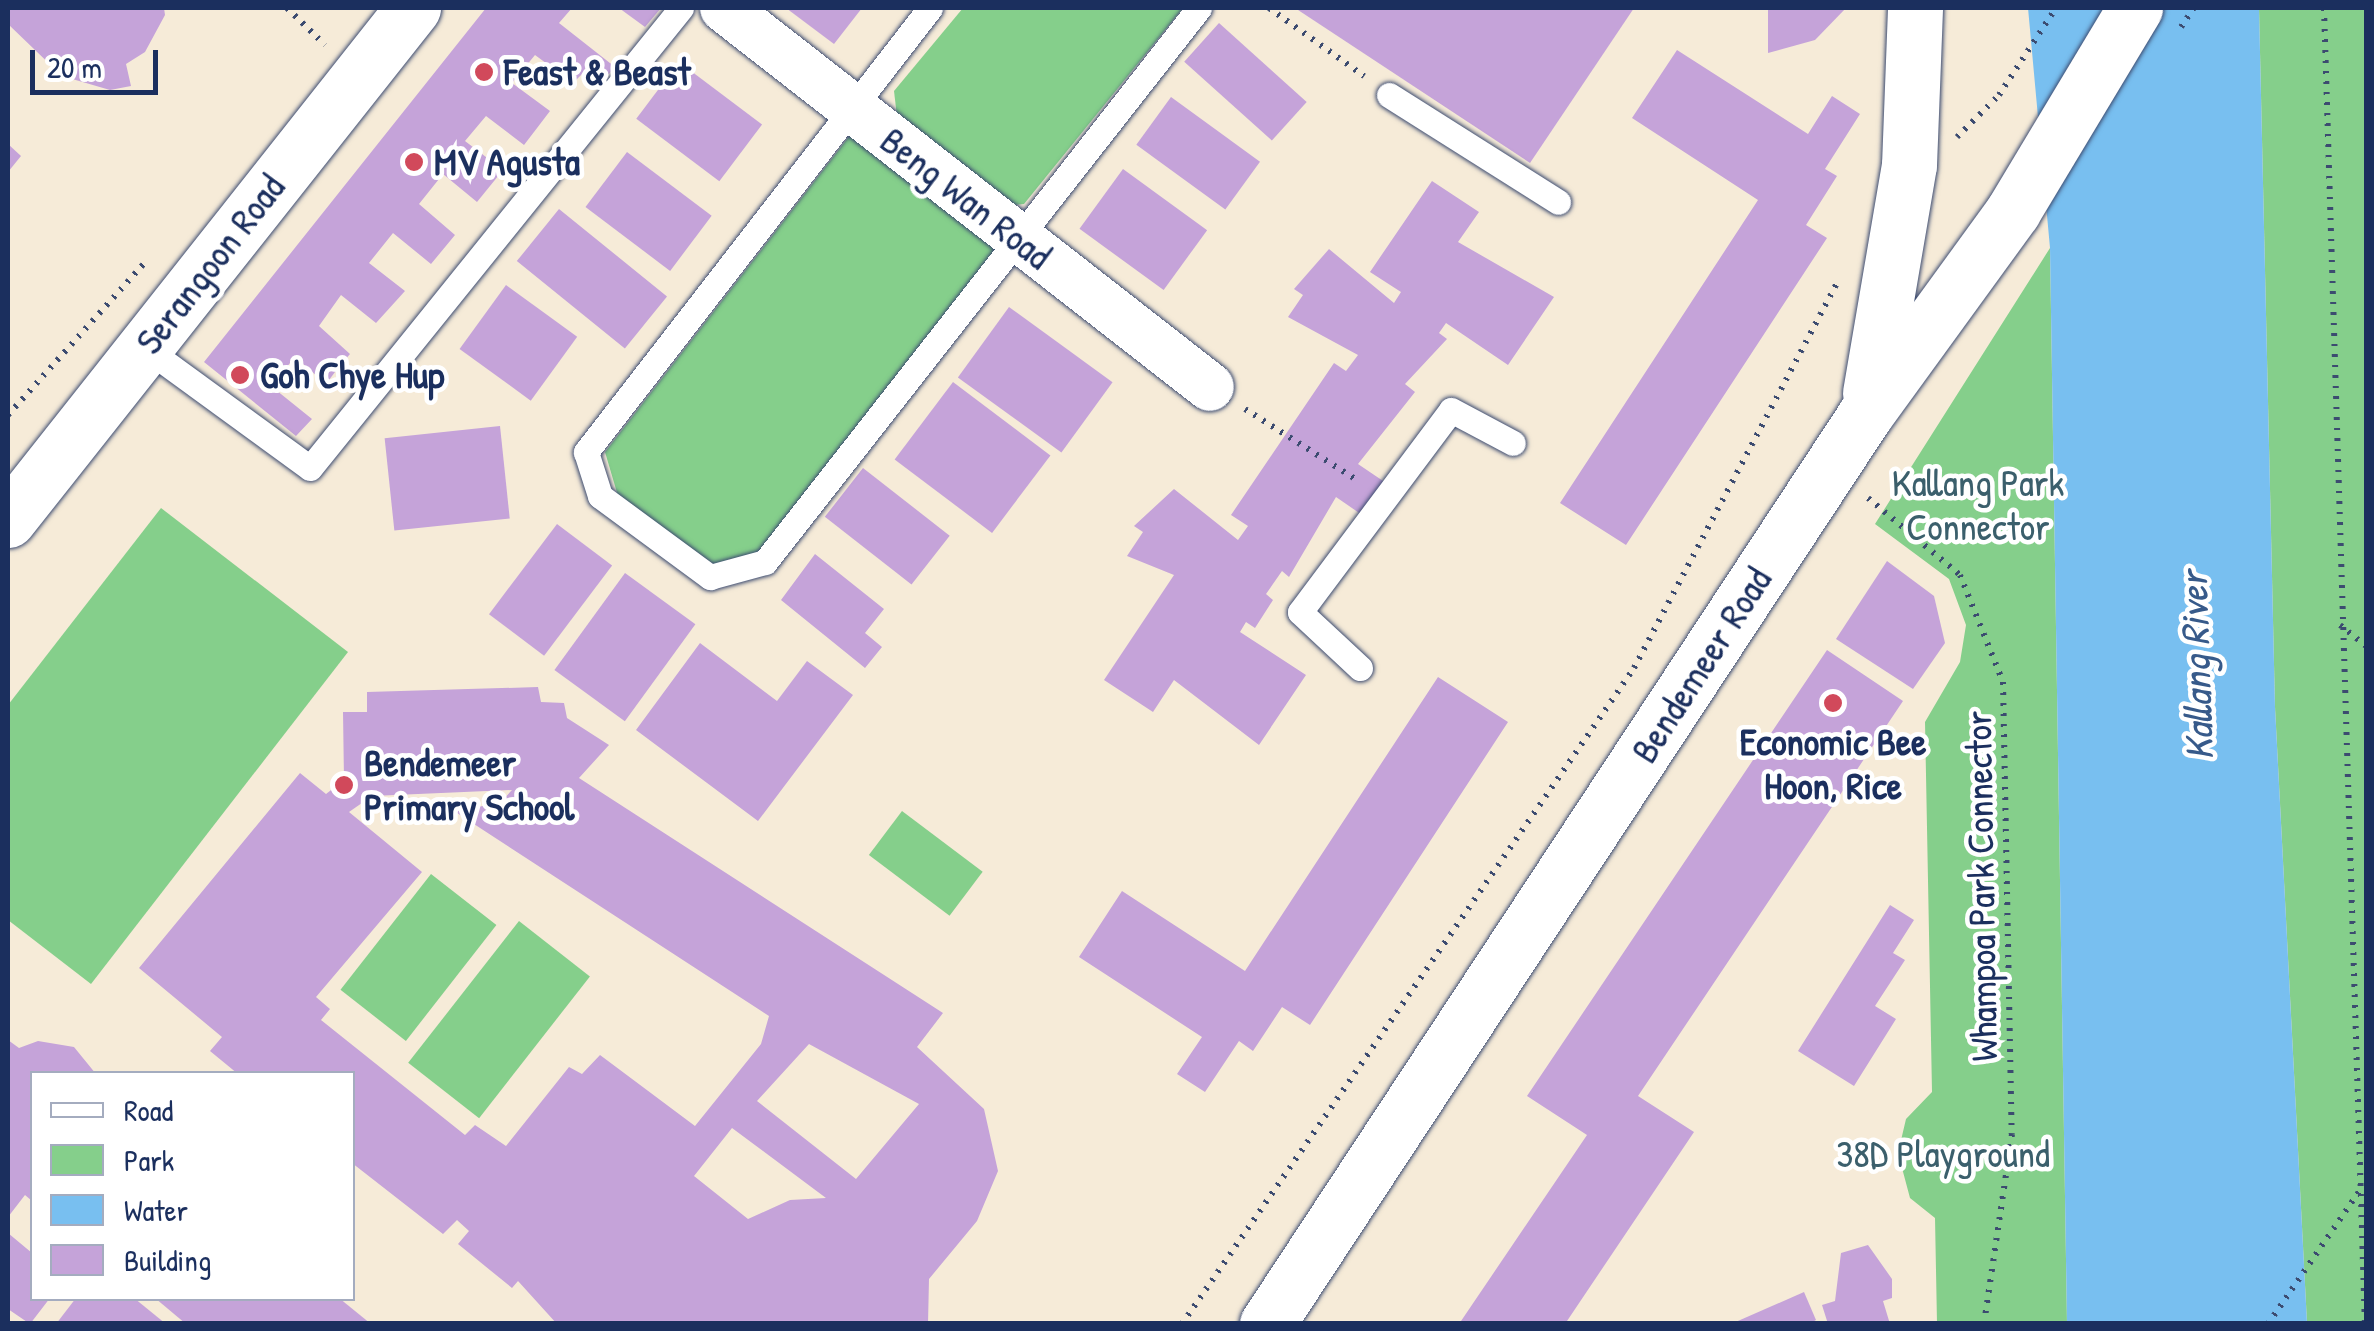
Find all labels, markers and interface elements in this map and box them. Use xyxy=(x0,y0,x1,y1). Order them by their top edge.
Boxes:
scale bar xyxy=(35,30,162,92)
text: 20 m xyxy=(47,47,102,87)
place label: Feast & Beast xyxy=(504,49,691,95)
marker: Feast & Beast xyxy=(473,61,495,83)
street label: Beng Wan Road xyxy=(872,117,1060,279)
place label: MV Agusta xyxy=(434,139,580,185)
marker: MV Agusta xyxy=(403,151,425,173)
street label: Serangoon Road xyxy=(126,165,294,363)
place label: Goh Chye Hup xyxy=(260,352,444,398)
marker: Goh Chye Hup xyxy=(229,364,251,386)
park label: Kallang Park Connector xyxy=(1892,460,2064,550)
street label: Bendemeer Road xyxy=(1621,559,1781,771)
water label: Kallang River xyxy=(2168,571,2222,761)
marker: Economic Bee Hoon, Rice xyxy=(1822,692,1844,714)
street label: Whampoa Park Connector xyxy=(1955,710,2007,1062)
place label: Economic Bee Hoon, Rice xyxy=(1740,719,1926,808)
place label: Bendemeer Primary School xyxy=(364,740,574,829)
marker: Bendemeer Primary School xyxy=(333,774,355,796)
legend xyxy=(30,1071,355,1301)
text: Road xyxy=(124,1090,173,1130)
park label: 38D Playground xyxy=(1836,1131,2050,1177)
text: Park xyxy=(124,1140,174,1180)
text: Water xyxy=(124,1190,188,1230)
text: Building xyxy=(124,1240,211,1280)

